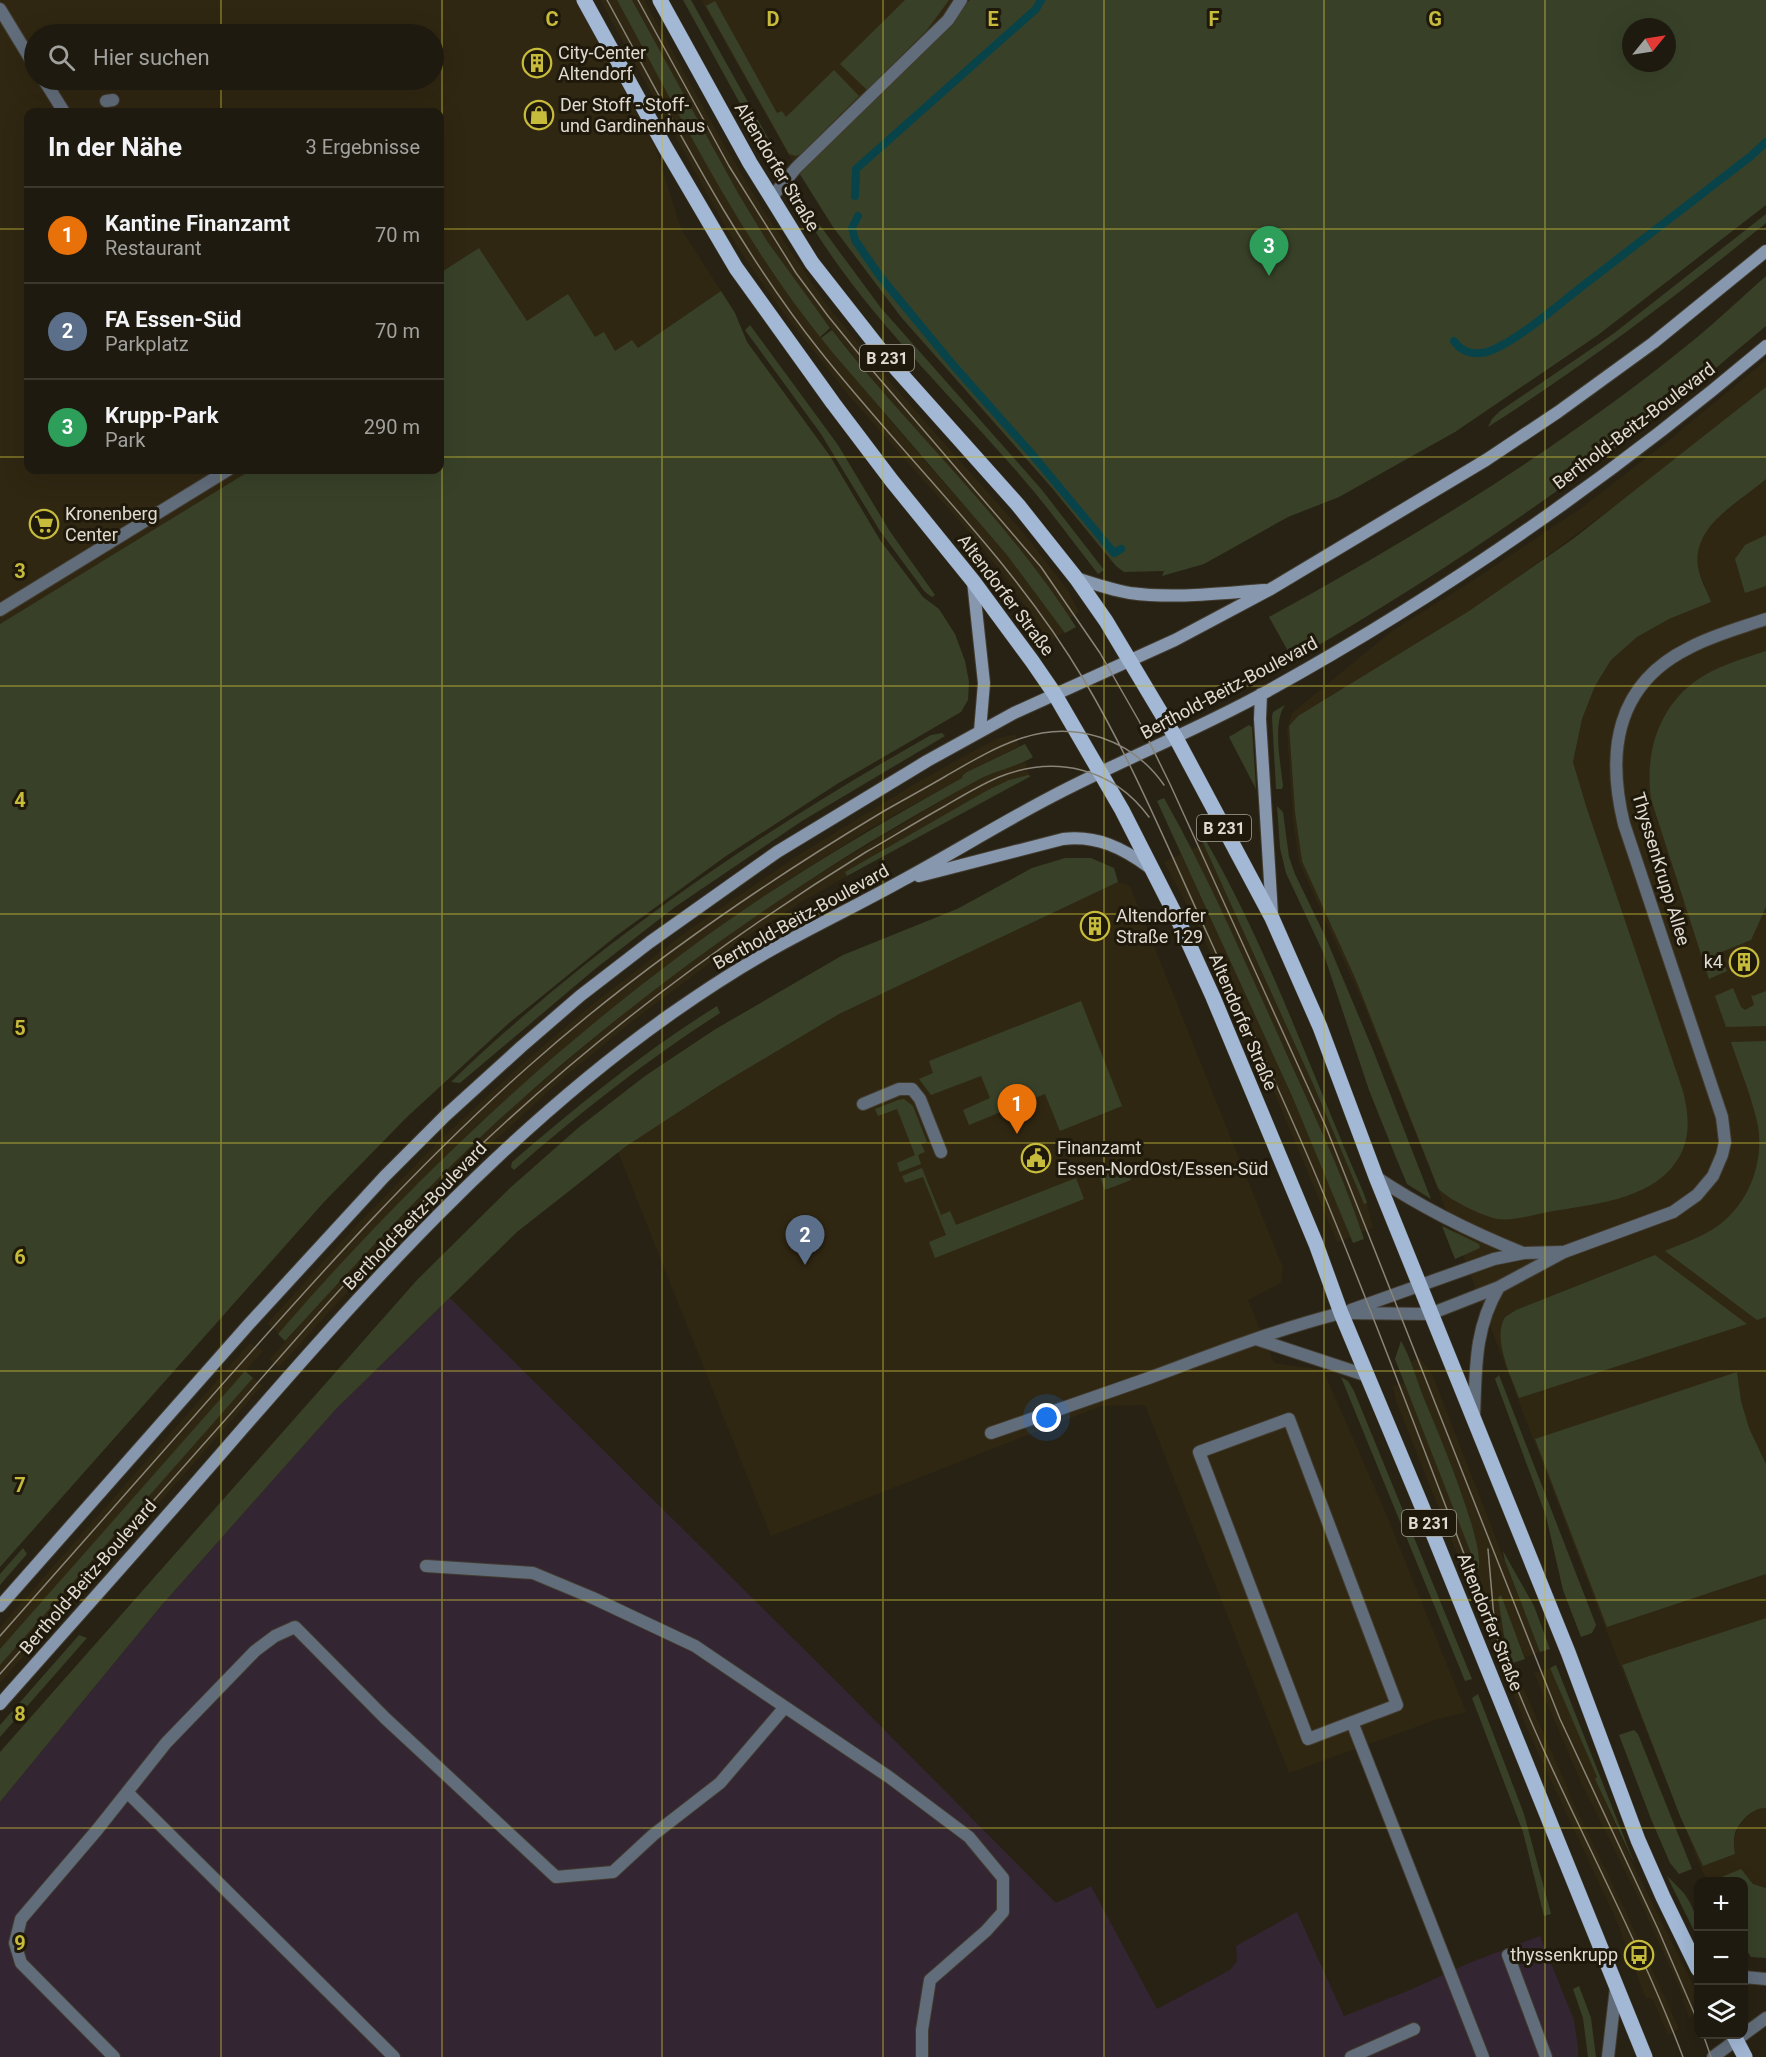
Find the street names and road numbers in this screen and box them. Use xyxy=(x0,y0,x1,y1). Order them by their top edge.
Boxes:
street label: Altendorfer Straße xyxy=(731,98,824,235)
road number: B 231 xyxy=(860,345,914,371)
street label: Berthold-Beitz-Boulevard xyxy=(1549,358,1719,493)
street label: Altendorfer Straße xyxy=(954,530,1059,660)
street label: Berthold-Beitz-Boulevard xyxy=(1137,632,1321,743)
street label: ThyssenKrupp Allee xyxy=(1628,790,1695,948)
road number: B 231 xyxy=(1197,815,1251,841)
street label: Berthold-Beitz-Boulevard xyxy=(709,860,892,974)
street label: Altendorfer Straße xyxy=(1205,950,1282,1093)
street label: Berthold-Beitz-Boulevard xyxy=(338,1137,491,1294)
street label: Berthold-Beitz-Boulevard xyxy=(15,1495,160,1658)
road number: B 231 xyxy=(1402,1510,1456,1536)
street label: Altendorfer Straße xyxy=(1453,1550,1528,1694)

